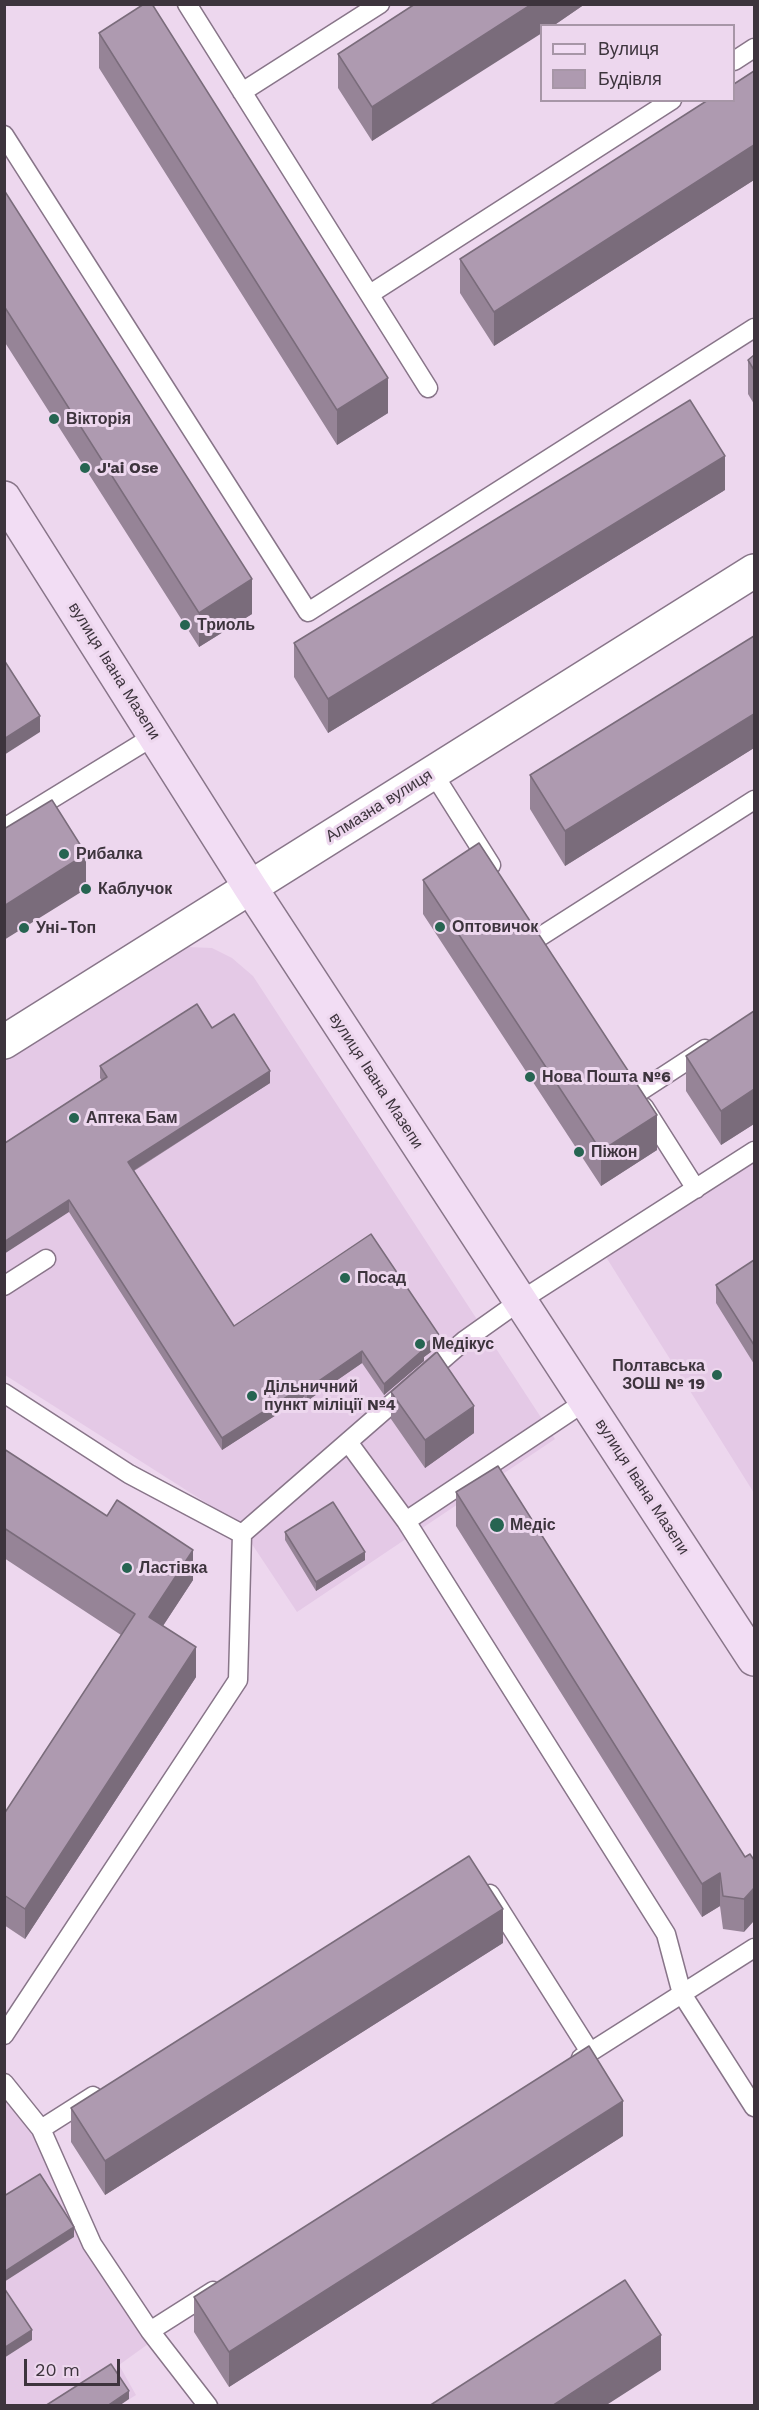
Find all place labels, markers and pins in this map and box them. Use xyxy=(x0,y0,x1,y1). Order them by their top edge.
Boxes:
place label: Вікторія xyxy=(66,409,131,429)
marker: Вікторія xyxy=(47,412,61,426)
place label: J'ai Ose xyxy=(97,458,159,478)
marker: J'ai Ose xyxy=(78,461,92,475)
place label: Триоль xyxy=(197,615,255,635)
marker: Триоль xyxy=(178,618,192,632)
place label: Рибалка xyxy=(76,844,142,864)
marker: Рибалка xyxy=(57,847,71,861)
place label: Каблучок xyxy=(98,879,172,899)
marker: Каблучок xyxy=(79,882,93,896)
place label: Оптовичок xyxy=(452,917,538,937)
place label: Уні-Топ xyxy=(36,918,96,938)
marker: Оптовичок xyxy=(433,920,447,934)
marker: Уні-Топ xyxy=(17,921,31,935)
place label: Нова Пошта №6 xyxy=(542,1067,671,1087)
marker: Нова Пошта №6 xyxy=(523,1070,537,1084)
place label: Аптека Бам xyxy=(86,1108,178,1128)
marker: Аптека Бам xyxy=(67,1111,81,1125)
place label: Піжон xyxy=(591,1142,637,1162)
marker: Піжон xyxy=(572,1145,586,1159)
place label: Посад xyxy=(357,1268,406,1288)
marker: Посад xyxy=(338,1271,352,1285)
place label: Медікус xyxy=(432,1334,494,1354)
marker: Медікус xyxy=(413,1337,427,1351)
place label: Полтавська ЗОШ № 19 xyxy=(612,1356,705,1394)
marker: Полтавська ЗОШ № 19 xyxy=(710,1368,724,1382)
place label: Дільничний пункт міліції №4 xyxy=(264,1377,396,1415)
marker: Дільничний пункт міліції №4 xyxy=(245,1389,259,1403)
place label: Медіс xyxy=(510,1515,556,1535)
marker: Медіс xyxy=(488,1516,506,1534)
place label: Ластівка xyxy=(139,1558,207,1578)
marker: Ластівка xyxy=(120,1561,134,1575)

